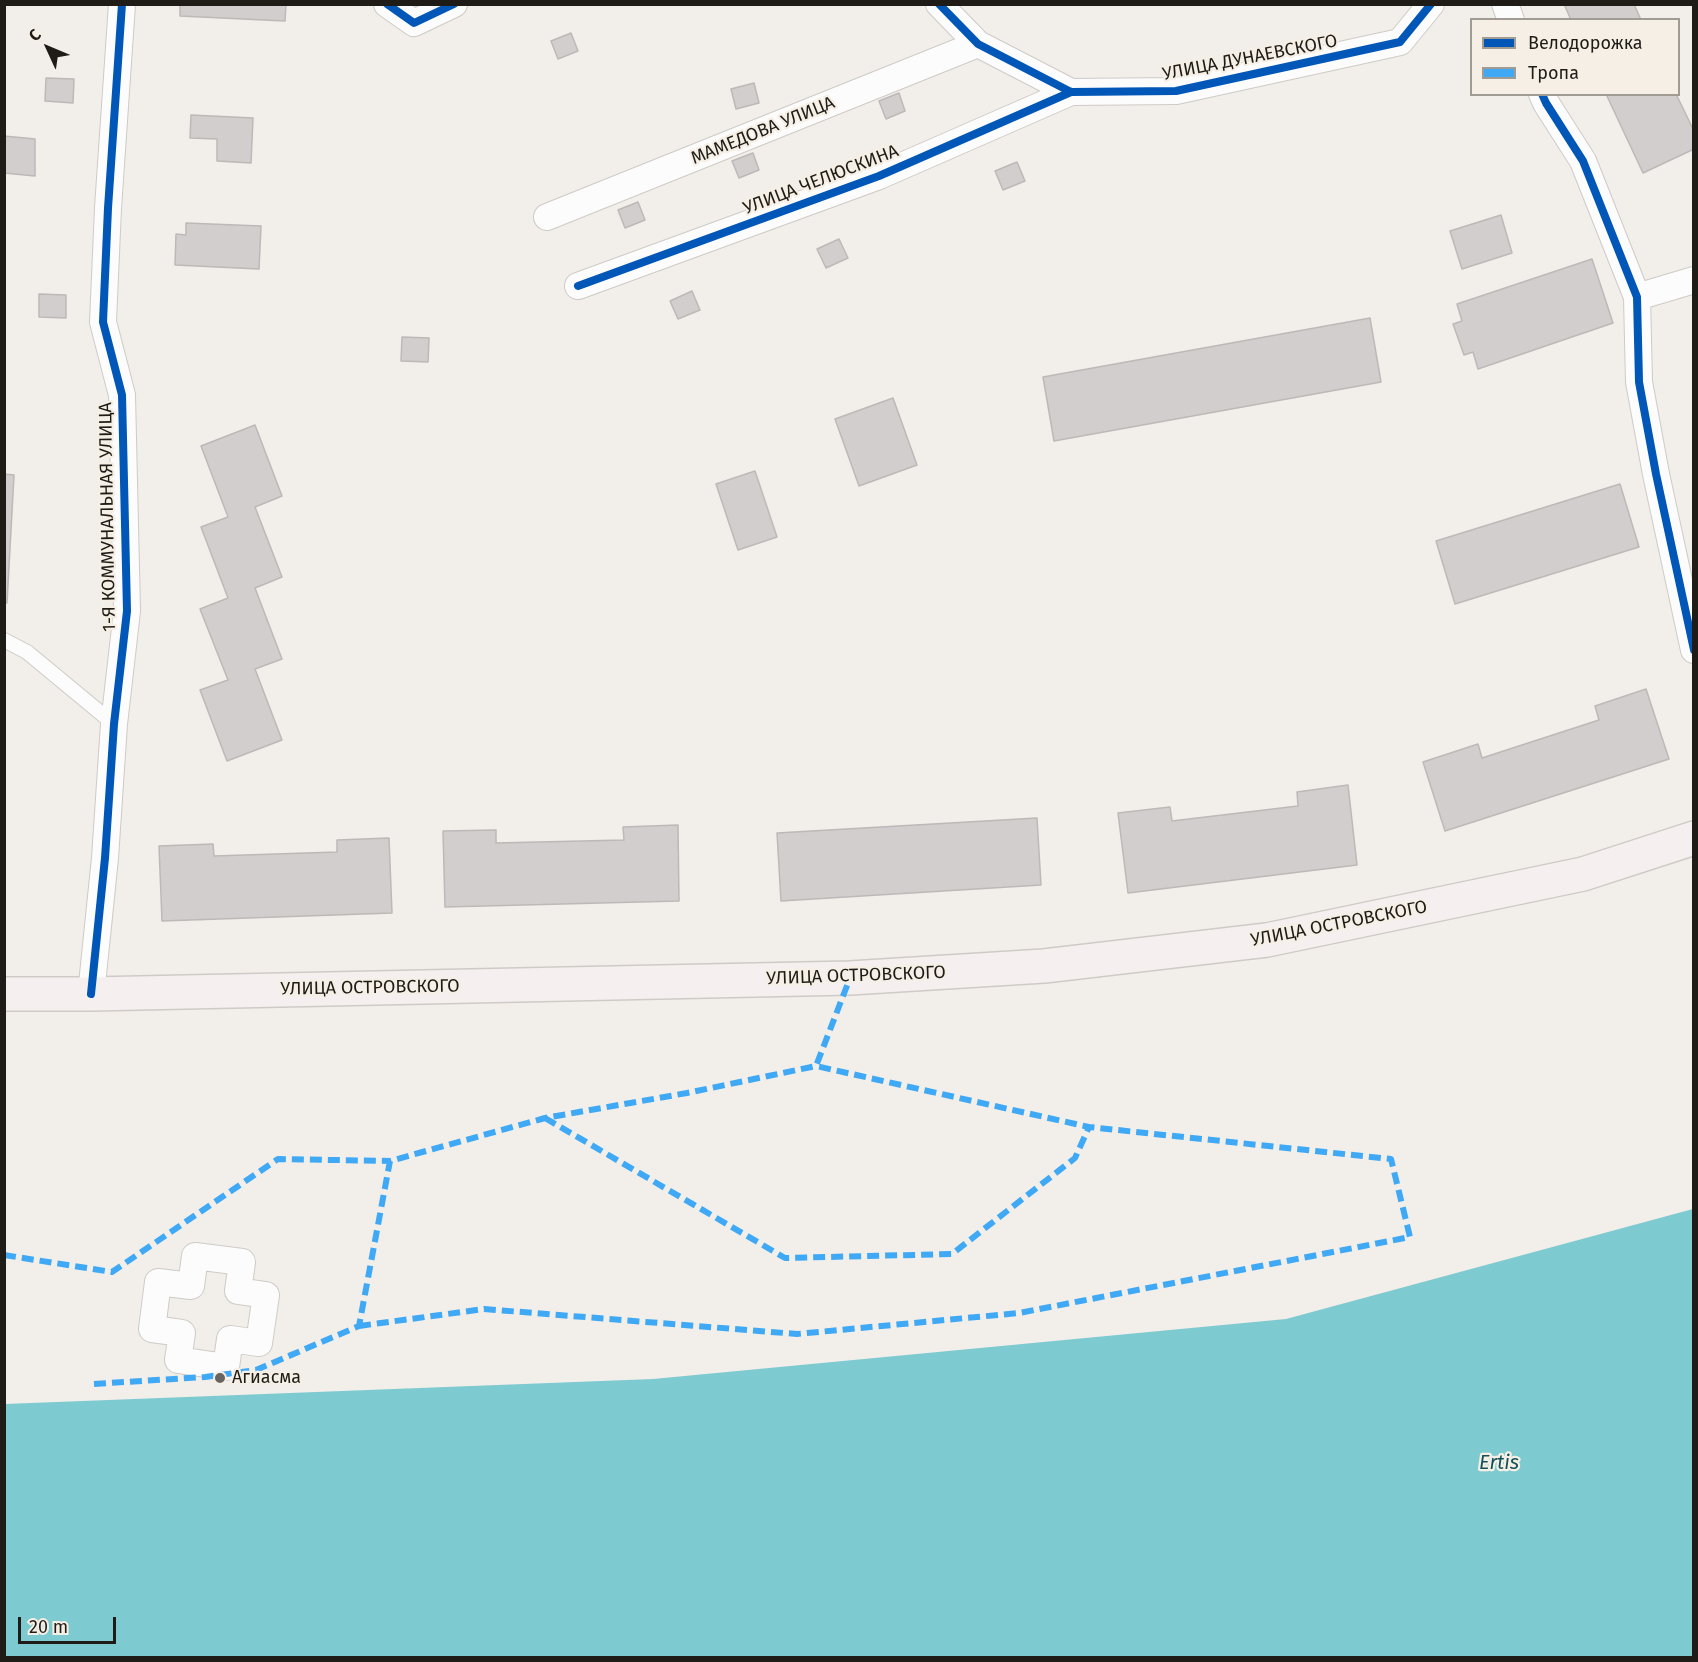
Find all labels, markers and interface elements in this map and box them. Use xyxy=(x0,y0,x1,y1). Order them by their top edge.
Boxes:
north arrow xyxy=(18,18,78,78)
legend xyxy=(1470,18,1680,96)
text: С xyxy=(25,25,45,45)
street label: УЛИЦА ДУНАЕВСКОГО xyxy=(1161,30,1339,86)
text: Велодорожка xyxy=(1528,32,1643,54)
text: Тропа xyxy=(1528,62,1579,84)
street label: МАМЕДОВА УЛИЦА xyxy=(688,92,838,170)
street label: УЛИЦА ЧЕЛЮСКИНА xyxy=(740,140,902,220)
street label: 1-Я КОММУНАЛЬНАЯ УЛИЦА xyxy=(95,402,121,632)
street label: УЛИЦА ОСТРОВСКОГО xyxy=(1249,896,1429,952)
street label: УЛИЦА ОСТРОВСКОГО xyxy=(766,962,946,990)
street label: УЛИЦА ОСТРОВСКОГО xyxy=(280,976,460,1000)
place label: Агиасма xyxy=(232,1367,301,1389)
marker: Агиасма xyxy=(213,1371,227,1385)
water label: Ertis xyxy=(1479,1451,1519,1475)
scale bar xyxy=(21,1605,118,1643)
text: 20 m xyxy=(29,1616,68,1638)

